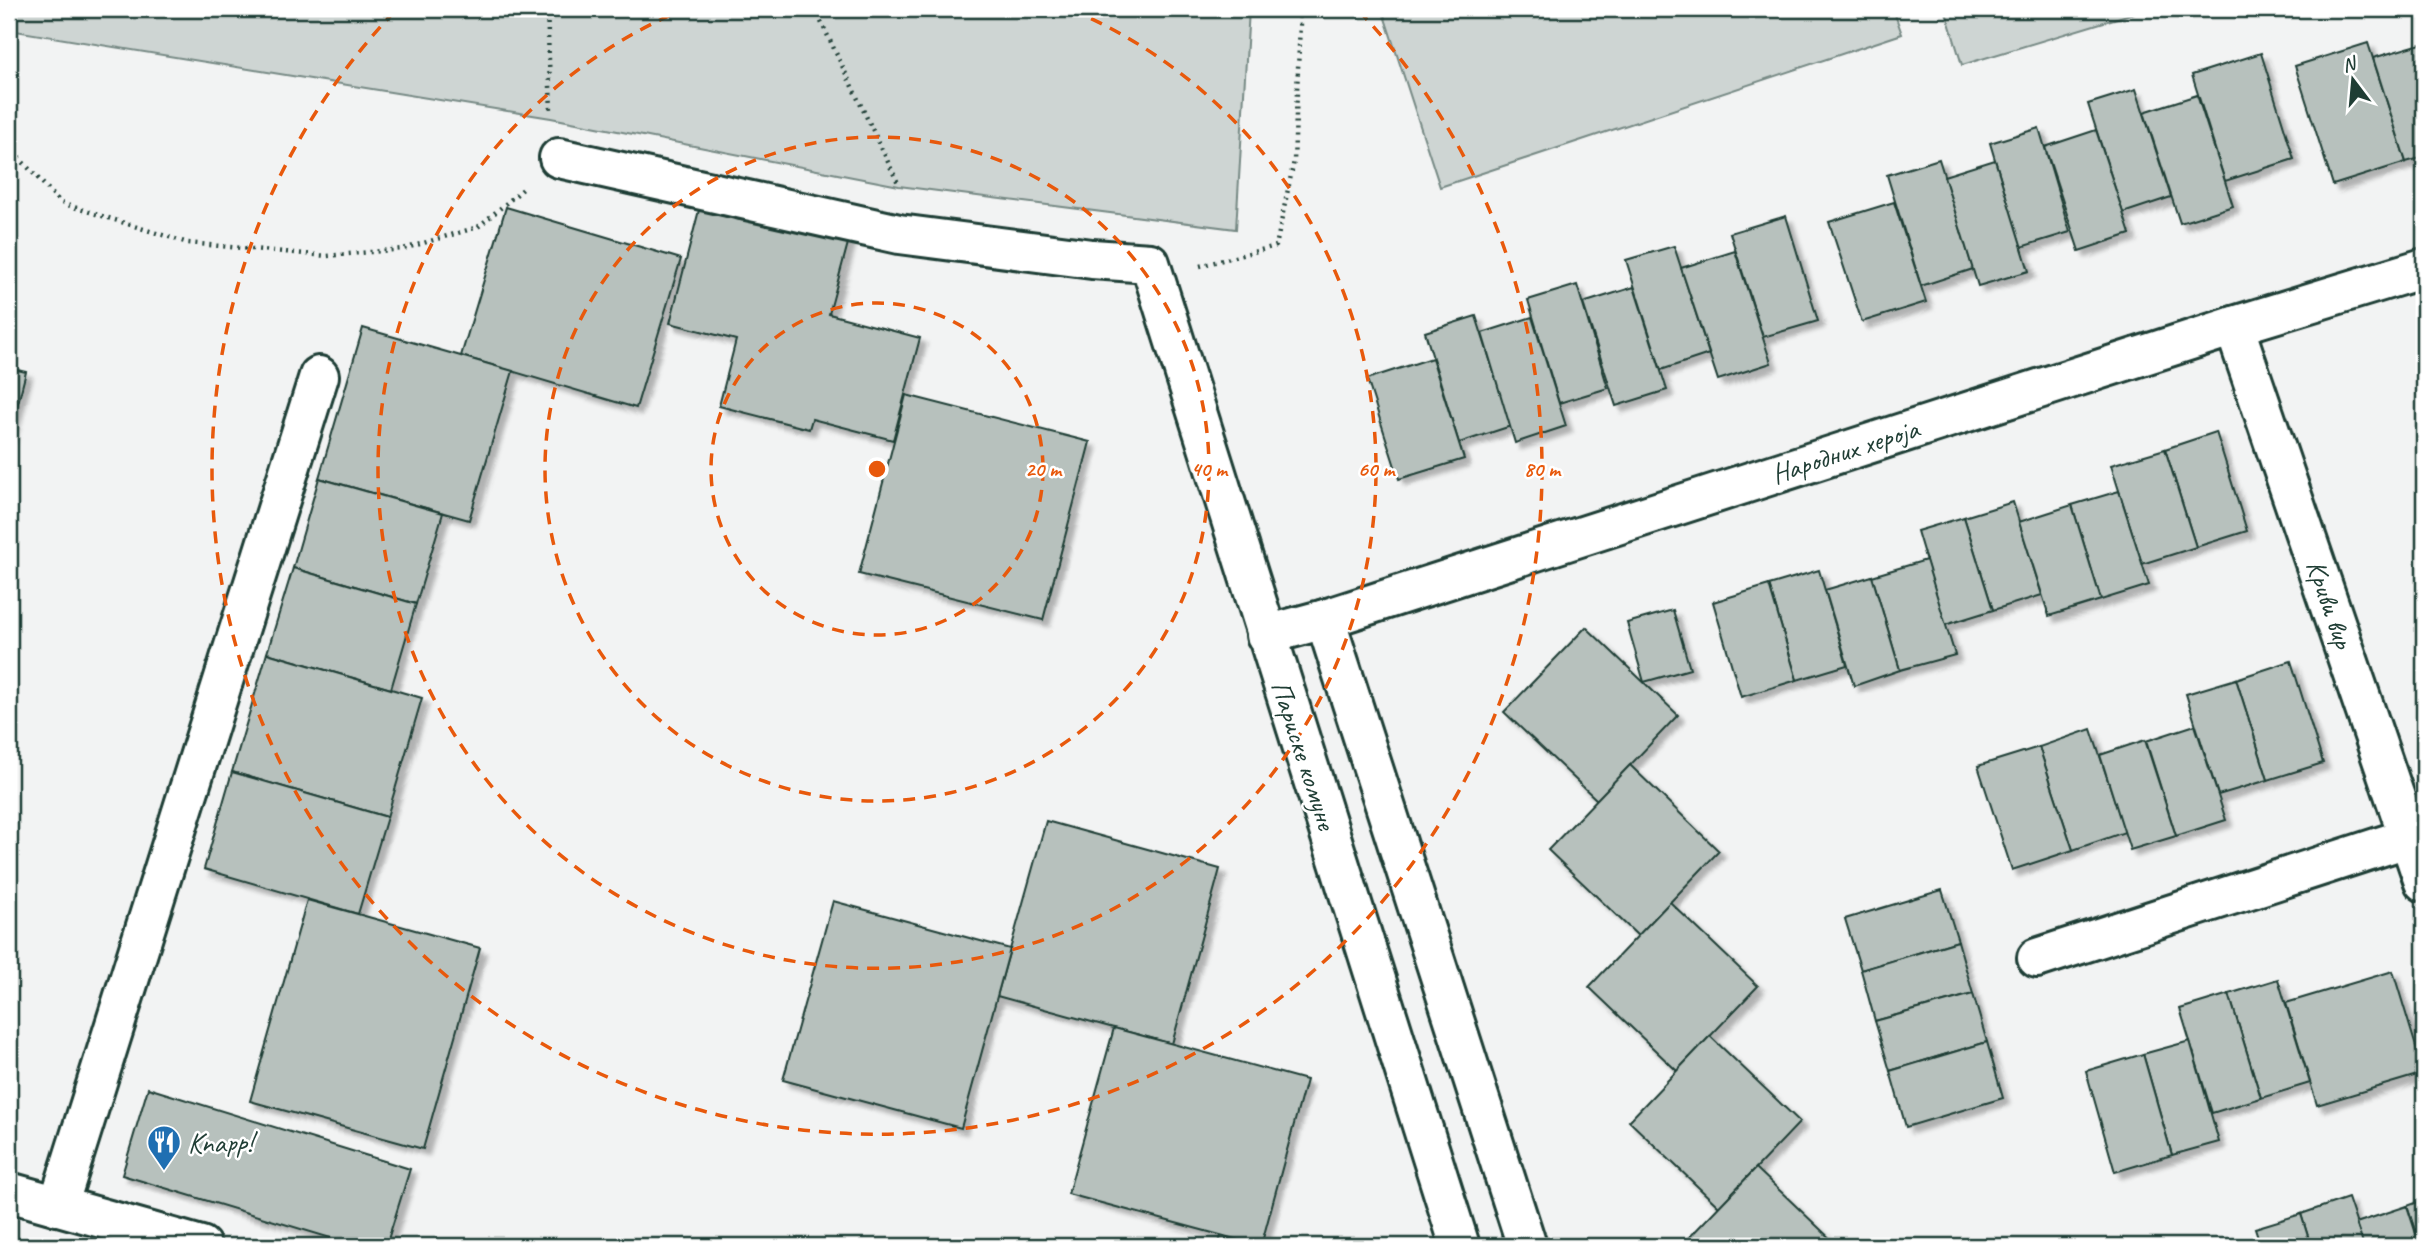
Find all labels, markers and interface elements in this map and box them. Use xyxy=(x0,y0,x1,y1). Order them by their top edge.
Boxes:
north arrow xyxy=(2318,46,2388,116)
text: N xyxy=(2340,51,2361,78)
street label: Народних хероја xyxy=(1767,410,1925,491)
text: 20 m xyxy=(1025,456,1063,482)
text: 40 m xyxy=(1191,456,1229,482)
text: 60 m xyxy=(1358,456,1396,482)
text: 80 m xyxy=(1524,456,1562,482)
centre of rings xyxy=(865,457,889,481)
street label: Криви вир xyxy=(2299,555,2362,654)
street label: Париске комуне xyxy=(1263,676,1345,836)
restaurant icon: Knapp! xyxy=(145,1123,183,1172)
place label: Knapp! xyxy=(188,1125,259,1160)

